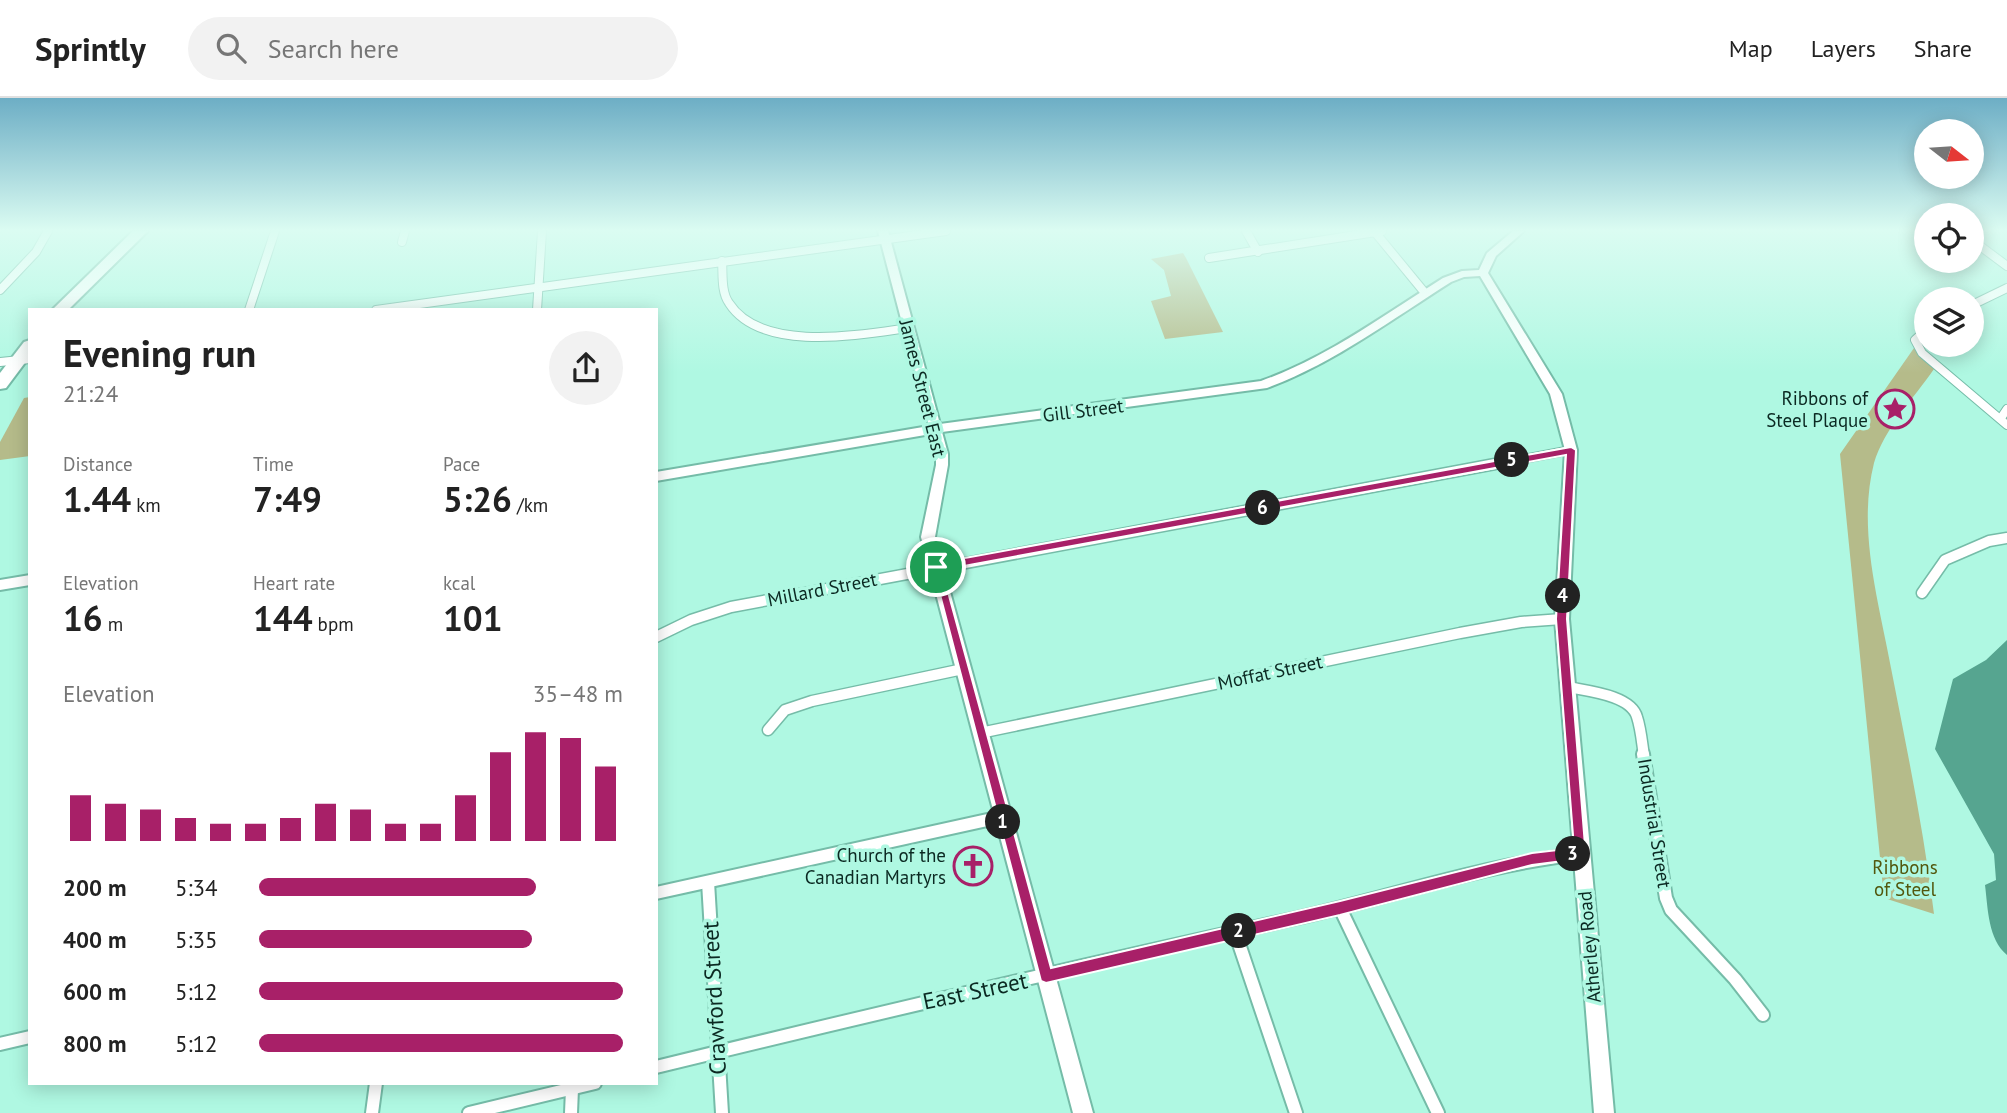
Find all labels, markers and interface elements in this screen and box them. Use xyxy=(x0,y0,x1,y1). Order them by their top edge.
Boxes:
search box xyxy=(188,17,678,80)
text: Sprintly xyxy=(35,27,146,70)
icon: search xyxy=(212,29,250,67)
text: Search here xyxy=(268,32,399,65)
text: Map xyxy=(1729,33,1773,64)
text: Layers xyxy=(1811,33,1876,64)
text: Share xyxy=(1914,33,1972,64)
north arrow xyxy=(1914,119,1984,189)
map controls xyxy=(1914,119,1984,357)
button: locate xyxy=(1914,203,1984,273)
button: layers xyxy=(1914,287,1984,357)
street label: James Street East xyxy=(894,316,952,460)
text: Evening run xyxy=(63,328,256,377)
button: share xyxy=(549,331,623,405)
text: 21:24 xyxy=(63,379,118,408)
place label: Ribbons of Steel Plaque xyxy=(1766,386,1869,432)
place icon: Ribbons of Steel Plaque xyxy=(1874,388,1916,430)
street label: Gill Street xyxy=(1041,393,1125,427)
pin: 5 xyxy=(1494,442,1530,478)
text: 5 xyxy=(1506,447,1517,471)
text: Distance xyxy=(63,452,133,476)
text: Time xyxy=(253,452,294,476)
text: Pace xyxy=(443,452,480,476)
text: 1.44 xyxy=(63,476,131,522)
text: 7:49 xyxy=(253,476,322,522)
text: 5:26 xyxy=(443,476,512,522)
pin: 6 xyxy=(1246,490,1280,526)
text: km xyxy=(131,493,161,517)
text: /km xyxy=(512,493,548,517)
text: 6 xyxy=(1257,495,1268,519)
pin xyxy=(906,537,966,597)
icon: arrive xyxy=(917,548,955,586)
street label: Millard Street xyxy=(765,567,879,611)
text: Elevation xyxy=(63,571,139,595)
text: Heart rate xyxy=(253,571,335,595)
text: kcal xyxy=(443,571,475,595)
pin: 4 xyxy=(1546,578,1580,614)
text: 4 xyxy=(1557,583,1568,607)
text: 16 xyxy=(63,595,103,641)
text: 144 xyxy=(253,595,313,641)
text: 101 xyxy=(443,595,503,641)
text: m xyxy=(103,612,123,636)
text: bpm xyxy=(313,612,354,636)
street label: Moffat Street xyxy=(1215,649,1325,695)
text: Elevation xyxy=(63,679,155,708)
text: 35–48 m xyxy=(533,679,623,708)
street label: Industrial Street xyxy=(1633,756,1677,890)
pin: 1 xyxy=(986,804,1020,840)
text: 1 xyxy=(997,809,1008,833)
pin: 3 xyxy=(1556,836,1590,872)
text: 3 xyxy=(1567,841,1578,865)
place label: Church of the Canadian Martyrs xyxy=(805,843,946,889)
church icon: Church of the Canadian Martyrs xyxy=(952,845,994,887)
park label: Ribbons of Steel xyxy=(1872,855,1938,901)
text: 200 m xyxy=(63,873,126,902)
text: 5:34 xyxy=(175,873,218,902)
street label: Atherley Road xyxy=(1572,890,1606,1004)
pin: 2 xyxy=(1222,914,1256,948)
text: 2 xyxy=(1233,918,1244,942)
street label: Crawford Street xyxy=(695,920,732,1075)
text: 400 m xyxy=(63,925,126,954)
text: 5:35 xyxy=(175,925,218,954)
street label: East Street xyxy=(920,965,1030,1016)
text: 600 m xyxy=(63,977,126,1006)
text: 5:12 xyxy=(175,977,218,1006)
text: 800 m xyxy=(63,1029,126,1058)
text: 5:12 xyxy=(175,1029,218,1058)

